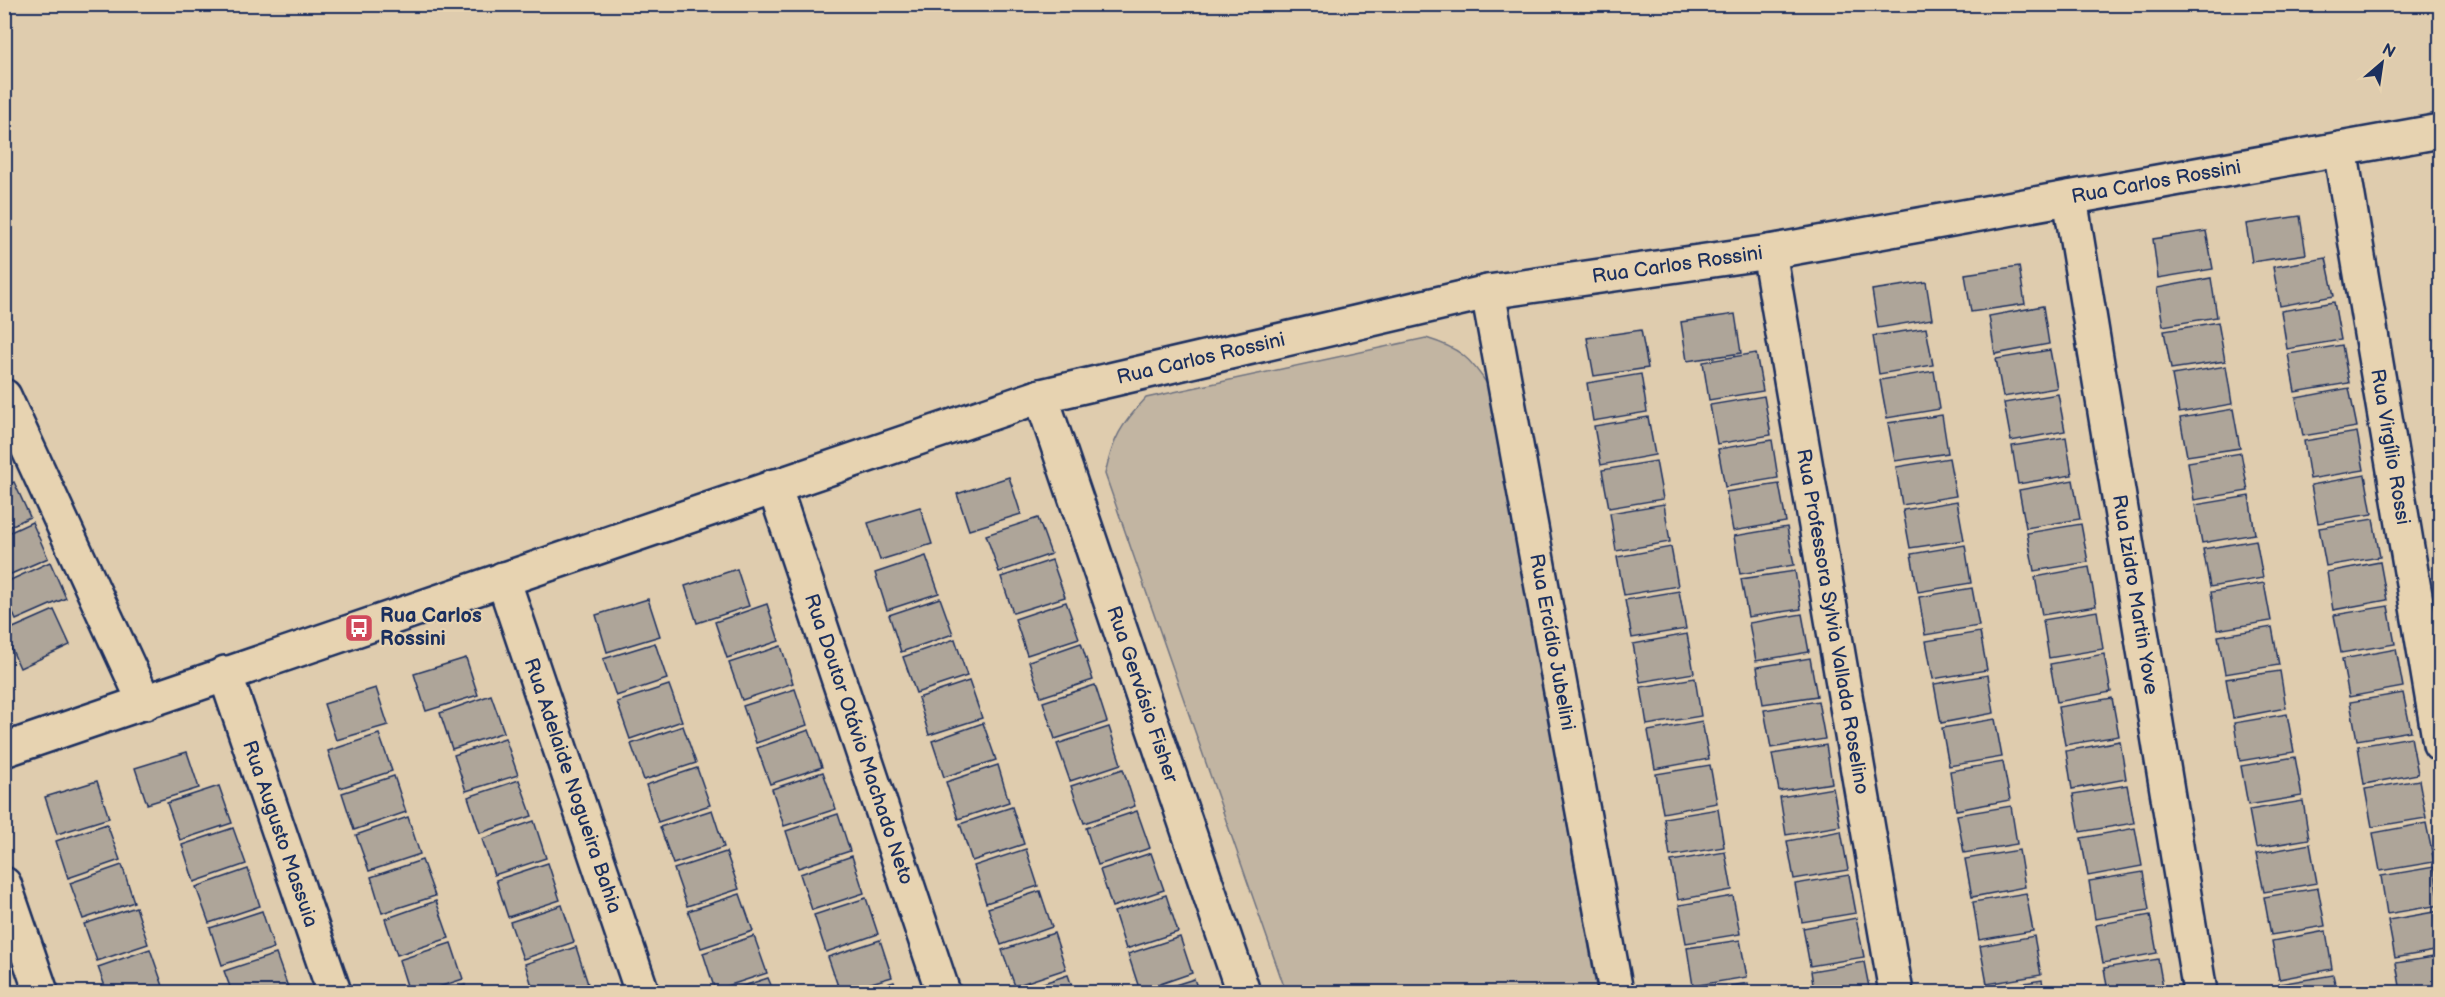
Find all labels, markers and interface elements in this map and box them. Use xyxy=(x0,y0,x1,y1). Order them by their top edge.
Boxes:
north arrow xyxy=(2352,33,2412,93)
text: N xyxy=(2379,40,2398,62)
street label: Rua Carlos Rossini xyxy=(2069,155,2243,209)
street label: Rua Carlos Rossini xyxy=(1591,241,1764,289)
street label: Rua Carlos Rossini xyxy=(1114,328,1287,390)
street label: Rua Virgílio Rossi xyxy=(2365,367,2415,527)
street label: Rua Professora Sylvia Vallada Roselino xyxy=(1791,447,1874,796)
street label: Rua Izidro Martin Yove xyxy=(2107,493,2163,697)
street label: Rua Ercídio Jubelini xyxy=(1524,552,1580,732)
street label: Rua Doutor Otávio Machado Neto xyxy=(799,591,918,888)
street label: Rua Gervásio Fisher xyxy=(1101,603,1183,787)
place label: Rua Carlos Rossini xyxy=(380,604,482,651)
bus stop icon: Rua Carlos Rossini xyxy=(343,612,375,644)
street label: Rua Adelaide Nogueira Bahia xyxy=(518,655,627,916)
street label: Rua Augusto Massuia xyxy=(237,737,323,930)

